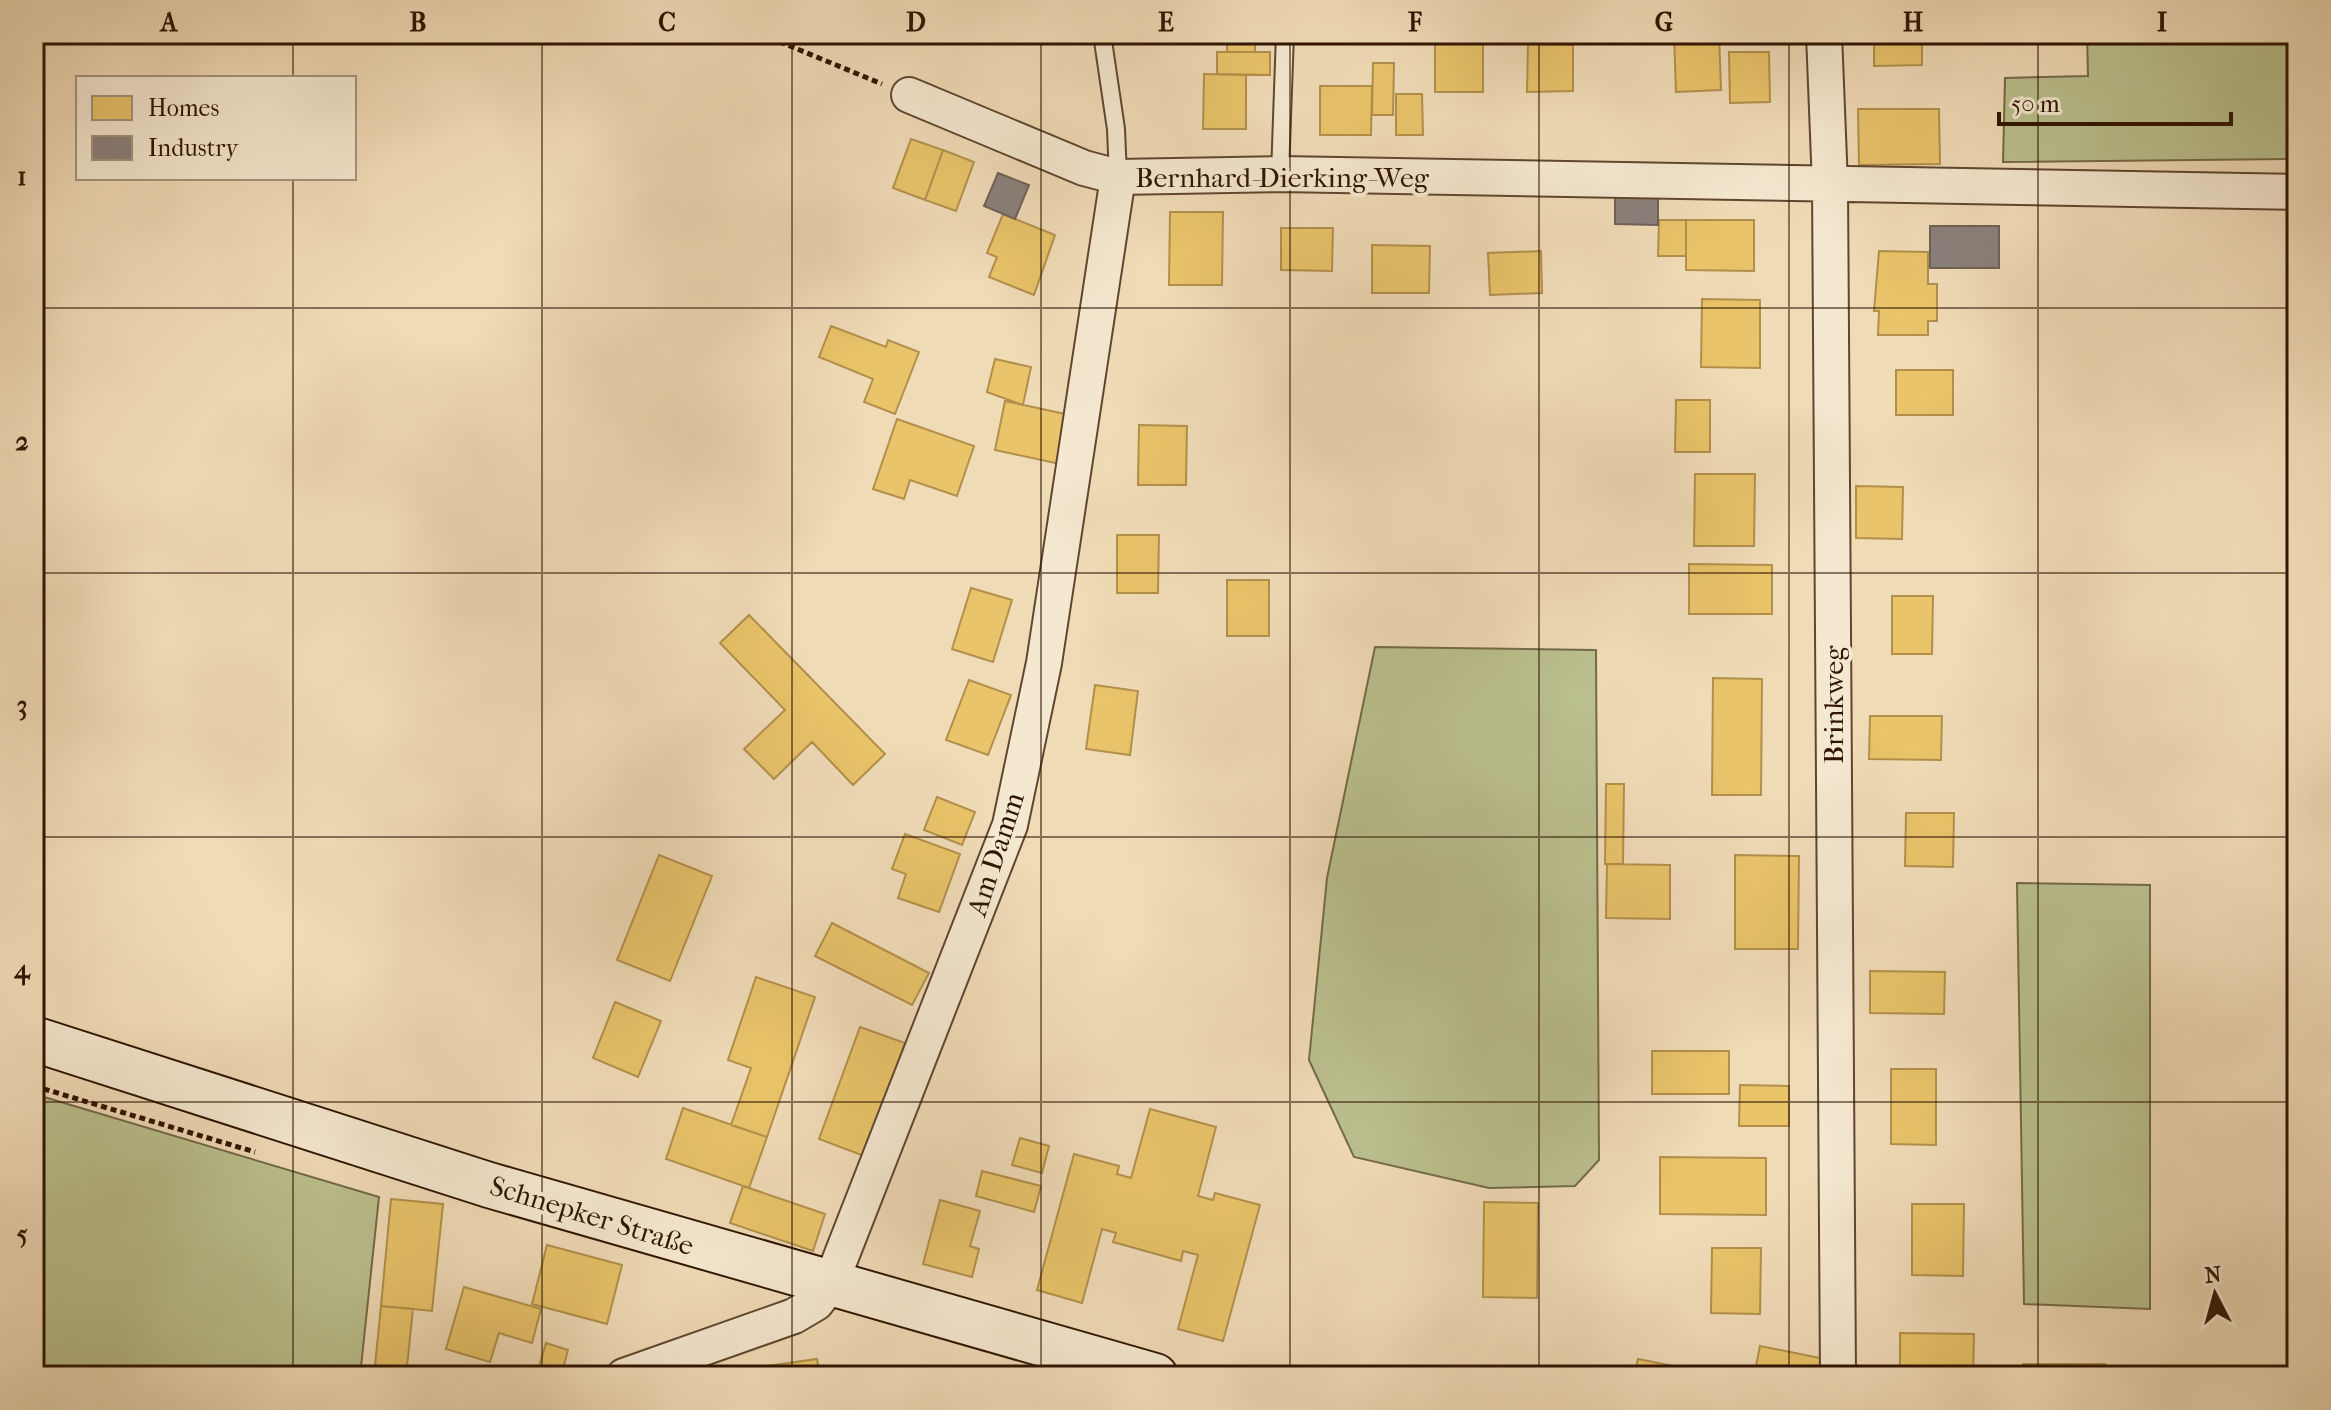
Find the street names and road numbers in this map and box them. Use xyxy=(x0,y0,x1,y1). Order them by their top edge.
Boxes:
street label: Bernhard-Dierking-Weg xyxy=(1135,161,1430,194)
street label: Brinkweg xyxy=(1817,645,1850,764)
street label: Am Damm xyxy=(960,787,1031,921)
street label: Schnepker Straße xyxy=(486,1169,698,1262)

